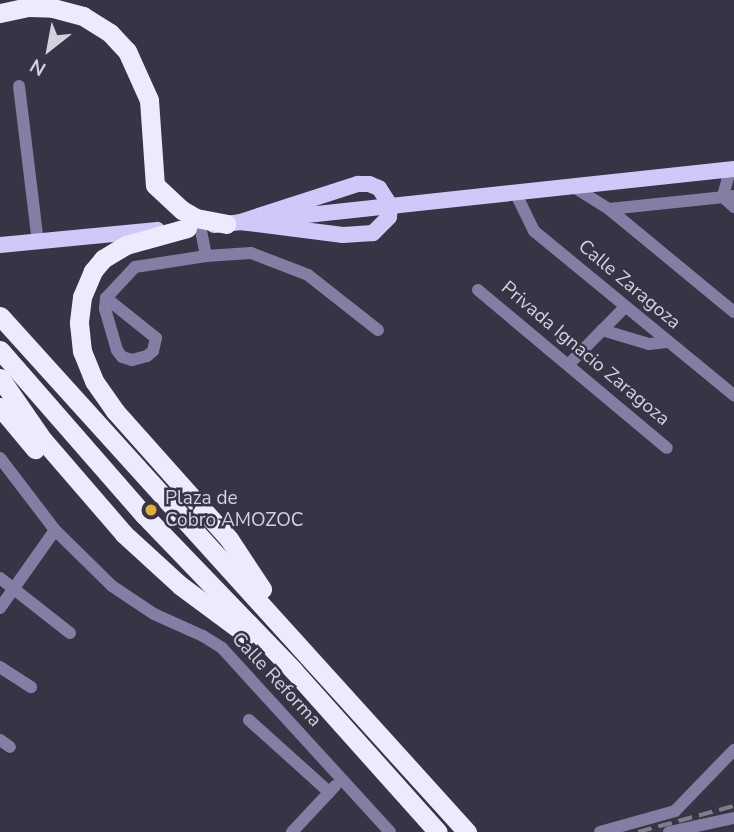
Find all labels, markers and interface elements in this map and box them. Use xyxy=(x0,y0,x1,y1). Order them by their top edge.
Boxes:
north arrow xyxy=(14,14,84,84)
text: N xyxy=(25,52,51,82)
street label: Calle Zaragoza xyxy=(573,235,685,335)
street label: Privada Ignacio Zaragoza xyxy=(496,277,674,431)
place label: Plaza de Cobro AMOZOC xyxy=(165,488,304,532)
marker: Plaza de Cobro AMOZOC xyxy=(143,502,159,518)
street label: Calle Reforma xyxy=(226,628,326,732)

